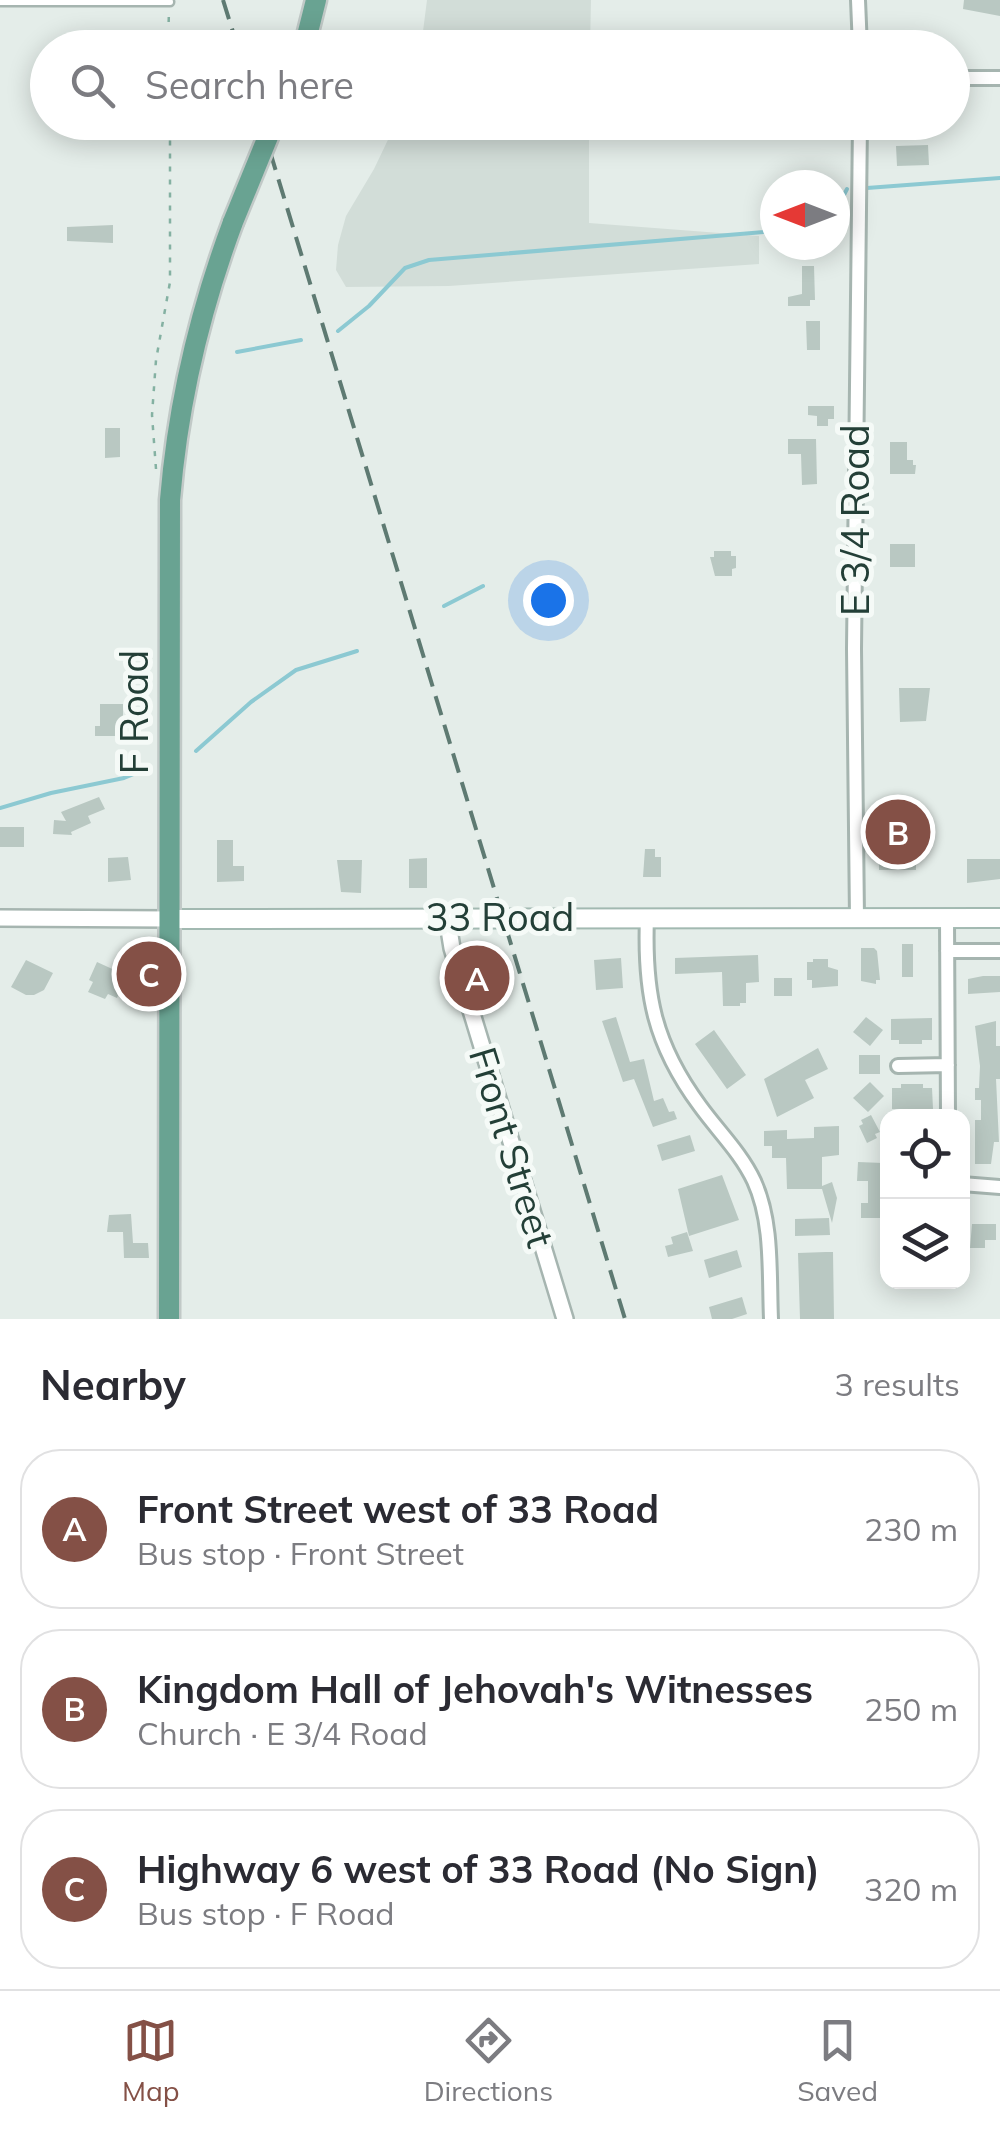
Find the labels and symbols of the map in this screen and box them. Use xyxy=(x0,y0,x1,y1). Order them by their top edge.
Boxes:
north arrow xyxy=(760,170,850,260)
street label: E 3/4 Road xyxy=(831,424,879,616)
your location xyxy=(523,575,574,626)
street label: F Road xyxy=(110,650,158,774)
pin: B xyxy=(866,794,930,870)
street label: 33 Road xyxy=(426,893,574,941)
pin: C xyxy=(116,936,182,1012)
pin: A xyxy=(444,940,510,1016)
street label: Front Street xyxy=(459,1041,565,1253)

